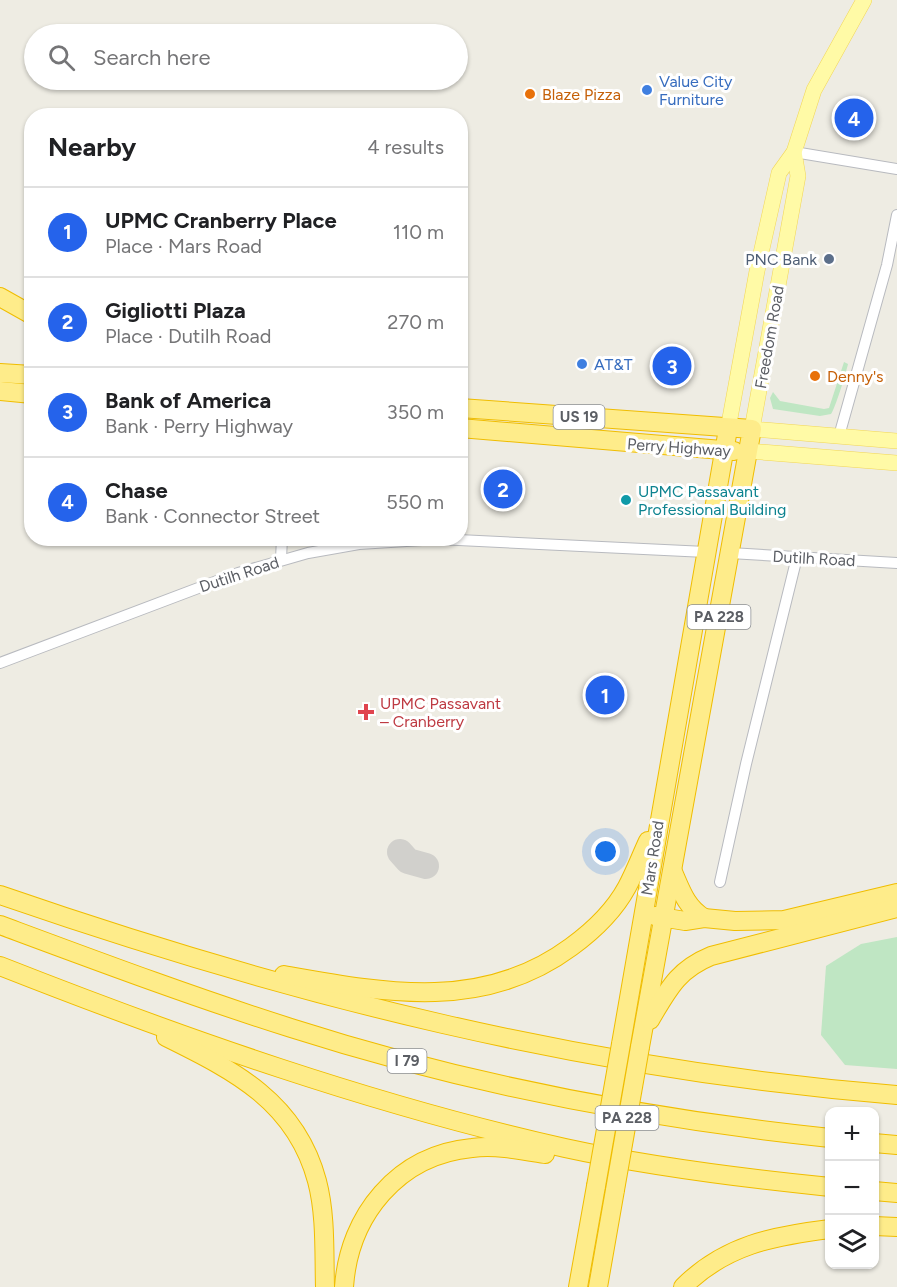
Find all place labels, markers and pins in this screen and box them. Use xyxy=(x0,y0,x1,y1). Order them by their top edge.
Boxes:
place label: Value City Furniture xyxy=(659,72,733,109)
marker: Value City Furniture xyxy=(640,83,654,97)
place label: Blaze Pizza xyxy=(542,85,621,104)
marker: Blaze Pizza xyxy=(523,87,537,101)
pin: 4 xyxy=(834,96,874,140)
place label: PNC Bank xyxy=(745,250,817,269)
marker: PNC Bank xyxy=(822,252,836,266)
pin: 3 xyxy=(652,344,692,388)
place label: AT&T xyxy=(594,355,633,374)
marker: AT&T xyxy=(575,357,589,371)
place label: Denny's xyxy=(827,367,884,386)
marker: Denny's xyxy=(808,369,822,383)
pin: 2 xyxy=(484,466,522,512)
place label: UPMC Passavant Professional Building xyxy=(638,482,786,519)
marker: UPMC Passavant Professional Building xyxy=(619,493,633,507)
pin: 1 xyxy=(586,672,624,718)
place label: UPMC Passavant – Cranberry xyxy=(380,694,501,731)
marker: UPMC Passavant – Cranberry xyxy=(357,703,375,721)

